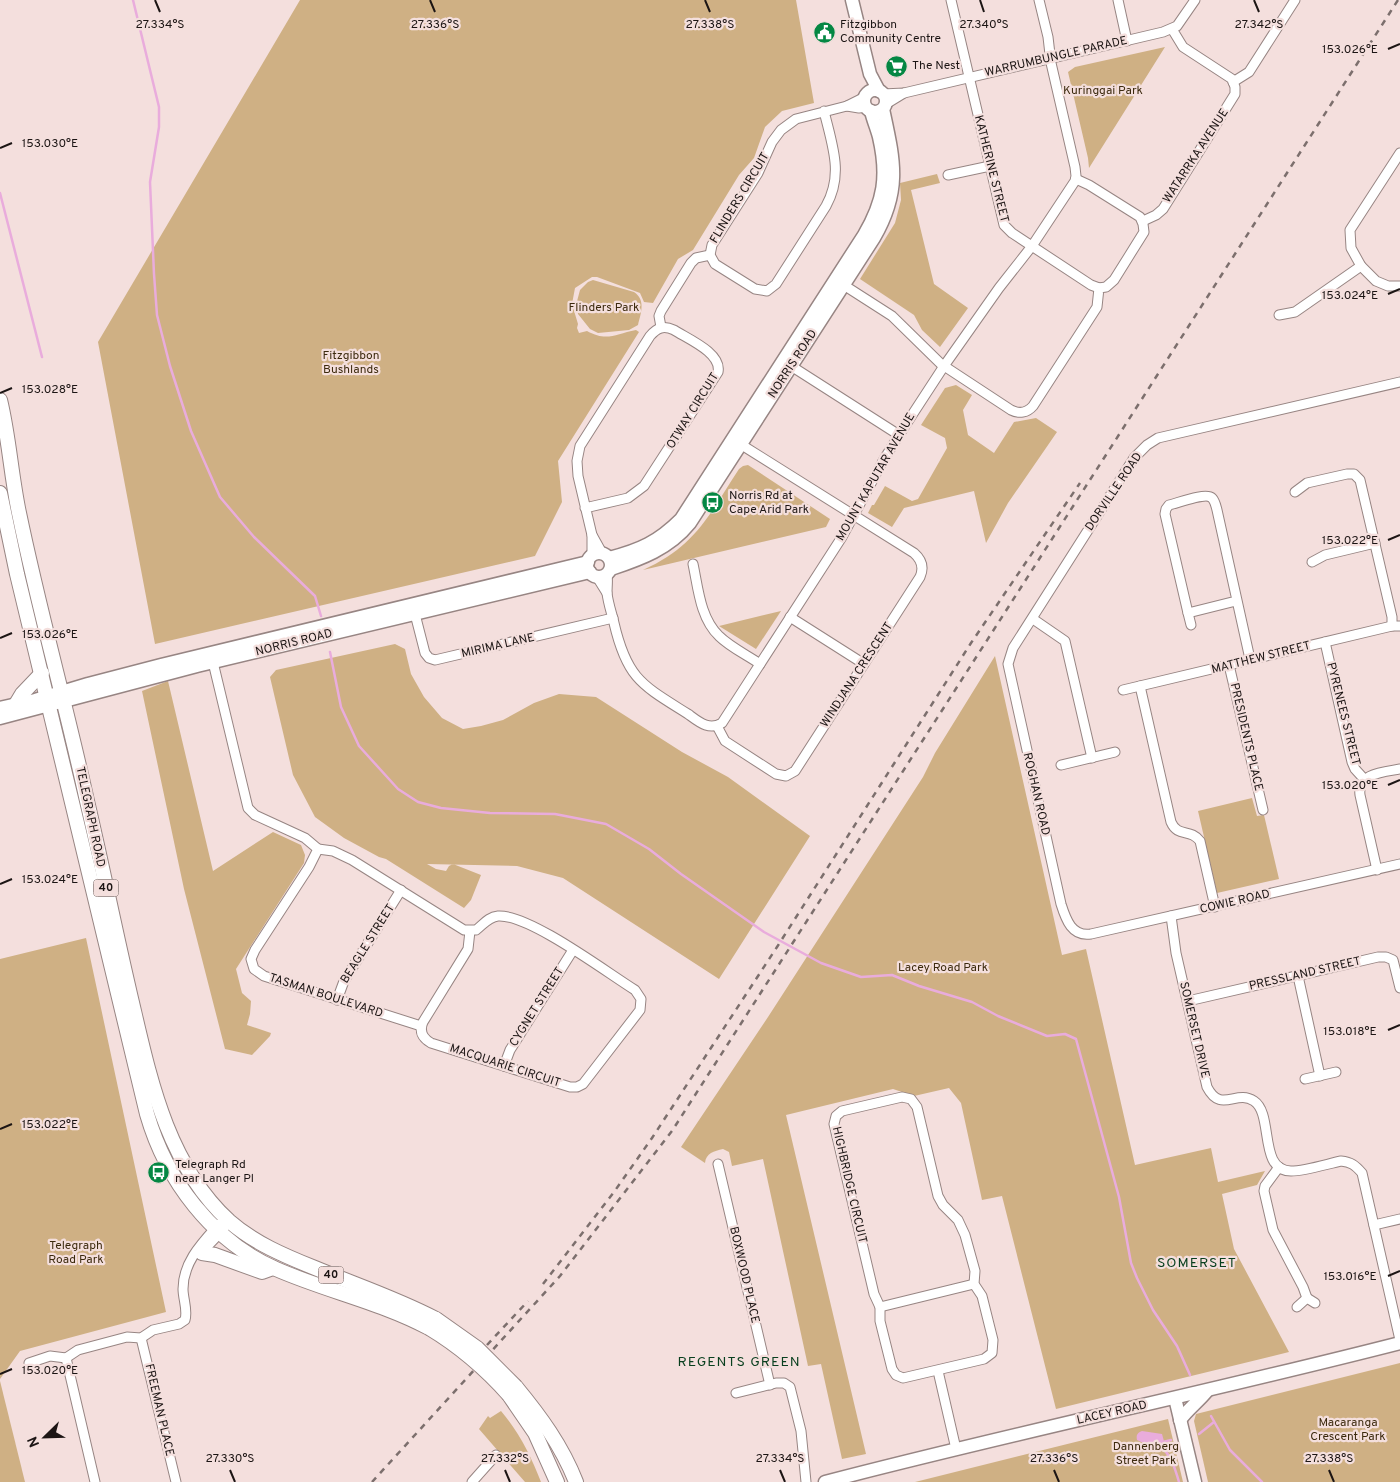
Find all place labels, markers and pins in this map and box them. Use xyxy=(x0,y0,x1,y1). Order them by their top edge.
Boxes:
place label: Fitzgibbon Community Centre xyxy=(840,17,941,47)
public building icon: Fitzgibbon Community Centre xyxy=(812,20,836,44)
supermarket icon: The Nest xyxy=(884,54,908,78)
place label: The Nest xyxy=(912,58,960,74)
place label: Norris Rd at Cape Arid Park xyxy=(729,488,809,518)
bus stop icon: Norris Rd at Cape Arid Park xyxy=(701,491,725,515)
place label: Telegraph Rd near Langer Pl xyxy=(175,1157,254,1187)
bus stop icon: Telegraph Rd near Langer Pl xyxy=(147,1160,171,1184)

